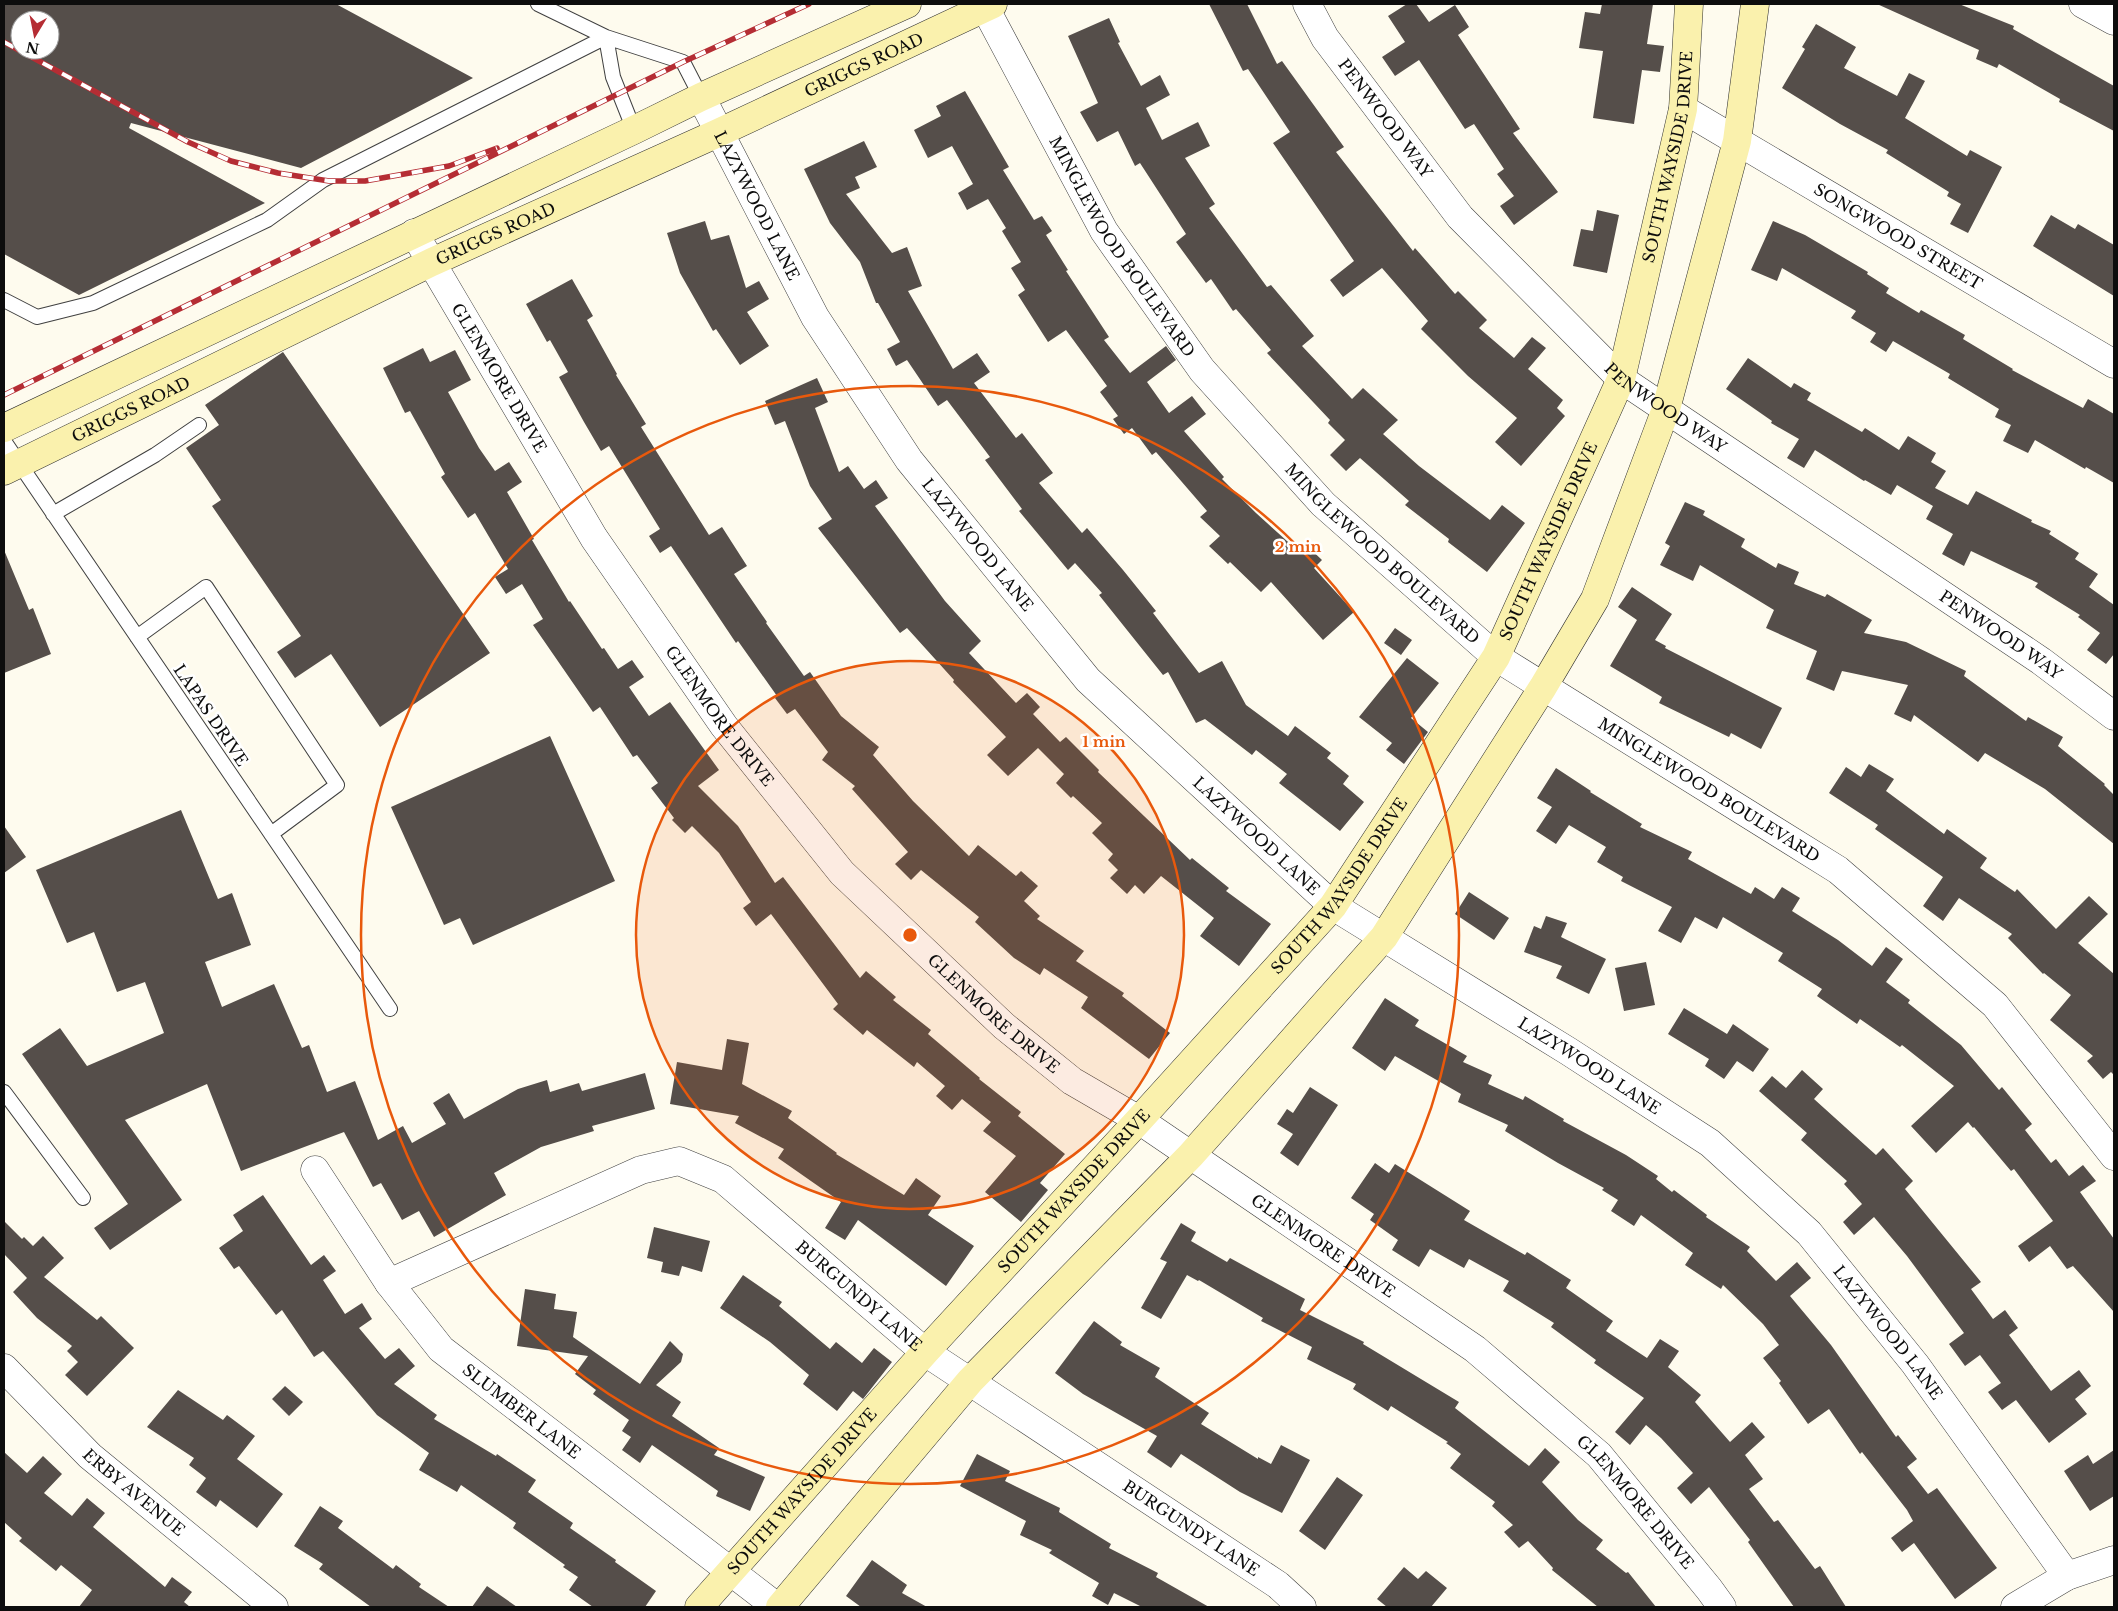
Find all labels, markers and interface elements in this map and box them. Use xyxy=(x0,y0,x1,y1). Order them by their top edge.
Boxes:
north arrow xyxy=(10,10,60,60)
street label: GRIGGS ROAD xyxy=(801,28,926,101)
text: N xyxy=(25,38,41,58)
street label: SOUTH WAYSIDE DRIVE xyxy=(1638,50,1696,265)
street label: PENWOOD WAY xyxy=(1334,55,1437,182)
street label: LAZYWOOD LANE xyxy=(710,127,804,283)
street label: MINGLEWOOD BOULEVARD xyxy=(1045,133,1199,361)
street label: SONGWOOD STREET xyxy=(1810,179,1986,294)
street label: GRIGGS ROAD xyxy=(433,198,559,269)
street label: GLENMORE DRIVE xyxy=(448,299,551,456)
street label: PENWOOD WAY xyxy=(1600,358,1731,457)
street label: GRIGGS ROAD xyxy=(68,372,193,446)
street label: SOUTH WAYSIDE DRIVE xyxy=(1495,439,1601,643)
street label: MINGLEWOOD BOULEVARD xyxy=(1281,459,1484,648)
street label: LAZYWOOD LANE xyxy=(918,474,1038,615)
text: 2 min xyxy=(1275,537,1321,556)
street label: PENWOOD WAY xyxy=(1936,586,2067,684)
street label: GLENMORE DRIVE xyxy=(661,642,778,790)
street label: LAPAS DRIVE xyxy=(170,660,252,770)
street label: MINGLEWOOD BOULEVARD xyxy=(1595,713,1824,866)
text: 1 min xyxy=(1082,732,1126,751)
street label: LAZYWOOD LANE xyxy=(1189,772,1324,899)
street label: SOUTH WAYSIDE DRIVE xyxy=(1266,794,1411,978)
centre of rings xyxy=(901,926,919,944)
street label: GLENMORE DRIVE xyxy=(924,949,1064,1077)
street label: LAZYWOOD LANE xyxy=(1515,1013,1665,1118)
street label: SOUTH WAYSIDE DRIVE xyxy=(993,1105,1154,1277)
street label: GLENMORE DRIVE xyxy=(1247,1189,1399,1302)
street label: BURGUNDY LANE xyxy=(792,1236,926,1355)
street label: LAZYWOOD LANE xyxy=(1829,1261,1947,1403)
street label: SLUMBER LANE xyxy=(459,1359,585,1463)
street label: SOUTH WAYSIDE DRIVE xyxy=(723,1404,881,1578)
street label: GLENMORE DRIVE xyxy=(1573,1431,1698,1573)
street label: ERBY AVENUE xyxy=(79,1445,189,1540)
street label: BURGUNDY LANE xyxy=(1119,1476,1264,1580)

